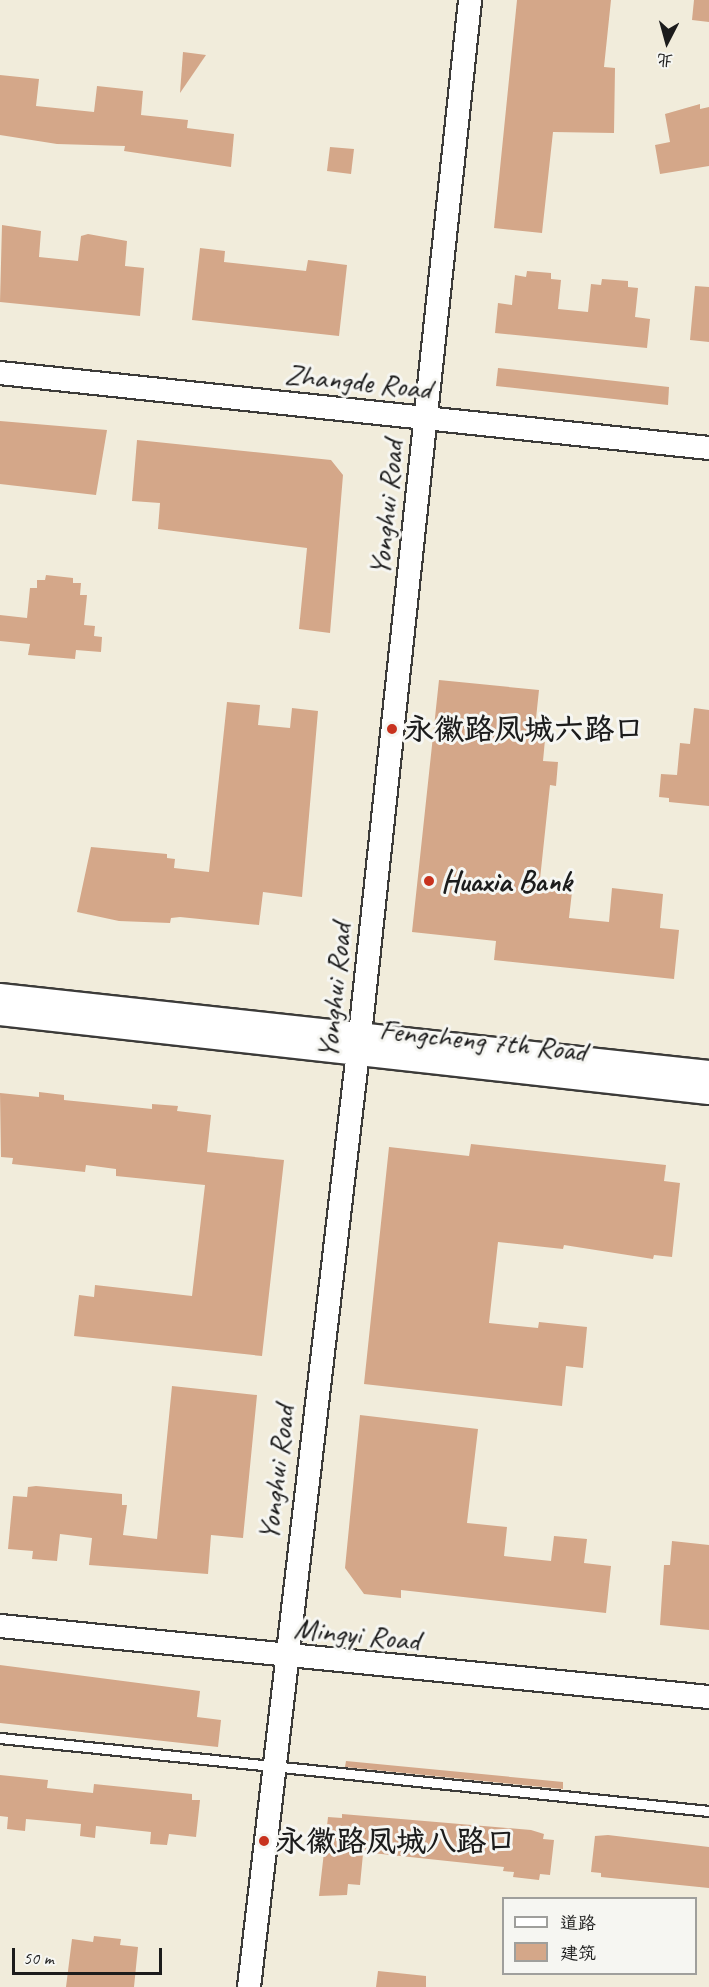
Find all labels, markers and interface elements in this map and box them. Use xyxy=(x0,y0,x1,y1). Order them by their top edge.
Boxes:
north arrow xyxy=(637,12,697,72)
text: 北 xyxy=(656,49,674,71)
street label: Zhangde Road xyxy=(284,355,432,407)
street label: Yonghui Road xyxy=(361,439,411,577)
place label: 永徽路凤城六路口 xyxy=(404,711,644,747)
marker: 永徽路凤城六路口 xyxy=(385,722,399,736)
place label: Huaxia Bank xyxy=(441,863,572,899)
marker: Huaxia Bank xyxy=(422,874,436,888)
street label: Yonghui Road xyxy=(309,922,359,1060)
street label: Fengcheng 7th Road xyxy=(378,1011,588,1069)
street label: Yonghui Road xyxy=(250,1403,302,1543)
street label: Mingyi Road xyxy=(293,1610,421,1658)
place label: 永徽路凤城八路口 xyxy=(276,1823,516,1859)
marker: 永徽路凤城八路口 xyxy=(257,1834,271,1848)
legend xyxy=(502,1897,697,1975)
text: 道路 xyxy=(560,1912,596,1934)
scale bar xyxy=(15,1936,165,1974)
text: 建筑 xyxy=(560,1942,596,1964)
text: 50 m xyxy=(23,1947,54,1969)

